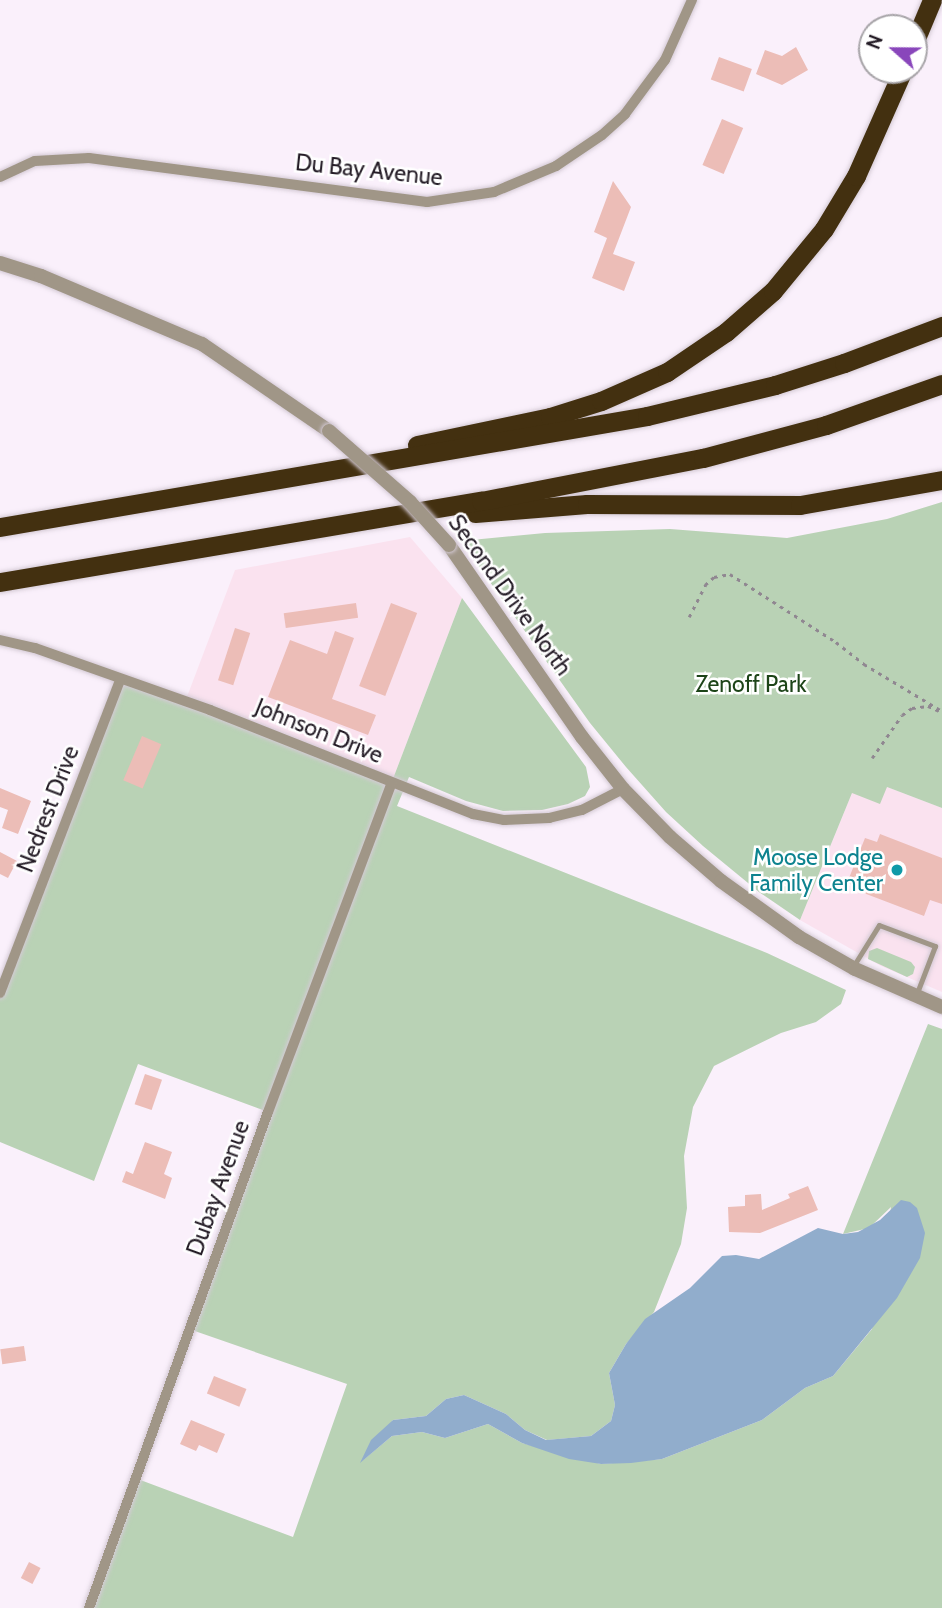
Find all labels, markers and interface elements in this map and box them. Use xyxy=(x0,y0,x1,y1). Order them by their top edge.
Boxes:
north arrow xyxy=(858,14,928,84)
text: N xyxy=(862,32,888,52)
street label: Du Bay Avenue xyxy=(294,149,444,191)
street label: Second Drive North xyxy=(442,509,578,681)
park label: Zenoff Park xyxy=(696,670,806,698)
street label: Johnson Drive xyxy=(251,693,387,769)
street label: Nedrest Drive xyxy=(11,742,85,876)
place label: Moose Lodge Family Center xyxy=(749,843,883,897)
marker: Moose Lodge Family Center xyxy=(889,862,905,878)
street label: Dubay Avenue xyxy=(181,1117,255,1259)

